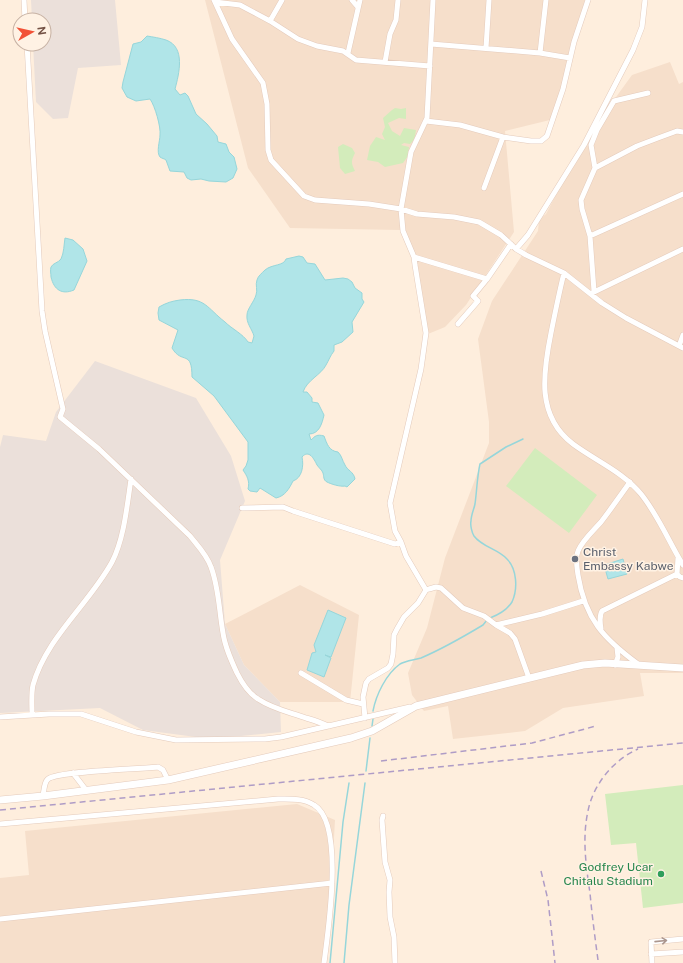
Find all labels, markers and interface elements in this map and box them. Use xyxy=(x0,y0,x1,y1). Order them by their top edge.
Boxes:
north arrow xyxy=(12,12,52,52)
text: N xyxy=(35,26,48,36)
place label: Christ Embassy Kabwe xyxy=(583,545,674,573)
marker: Christ Embassy Kabwe xyxy=(570,554,580,564)
place label: Godfrey Ucar Chitalu Stadium xyxy=(564,860,653,888)
marker: Godfrey Ucar Chitalu Stadium xyxy=(656,869,666,879)
one-way arrow xyxy=(654,937,667,945)

